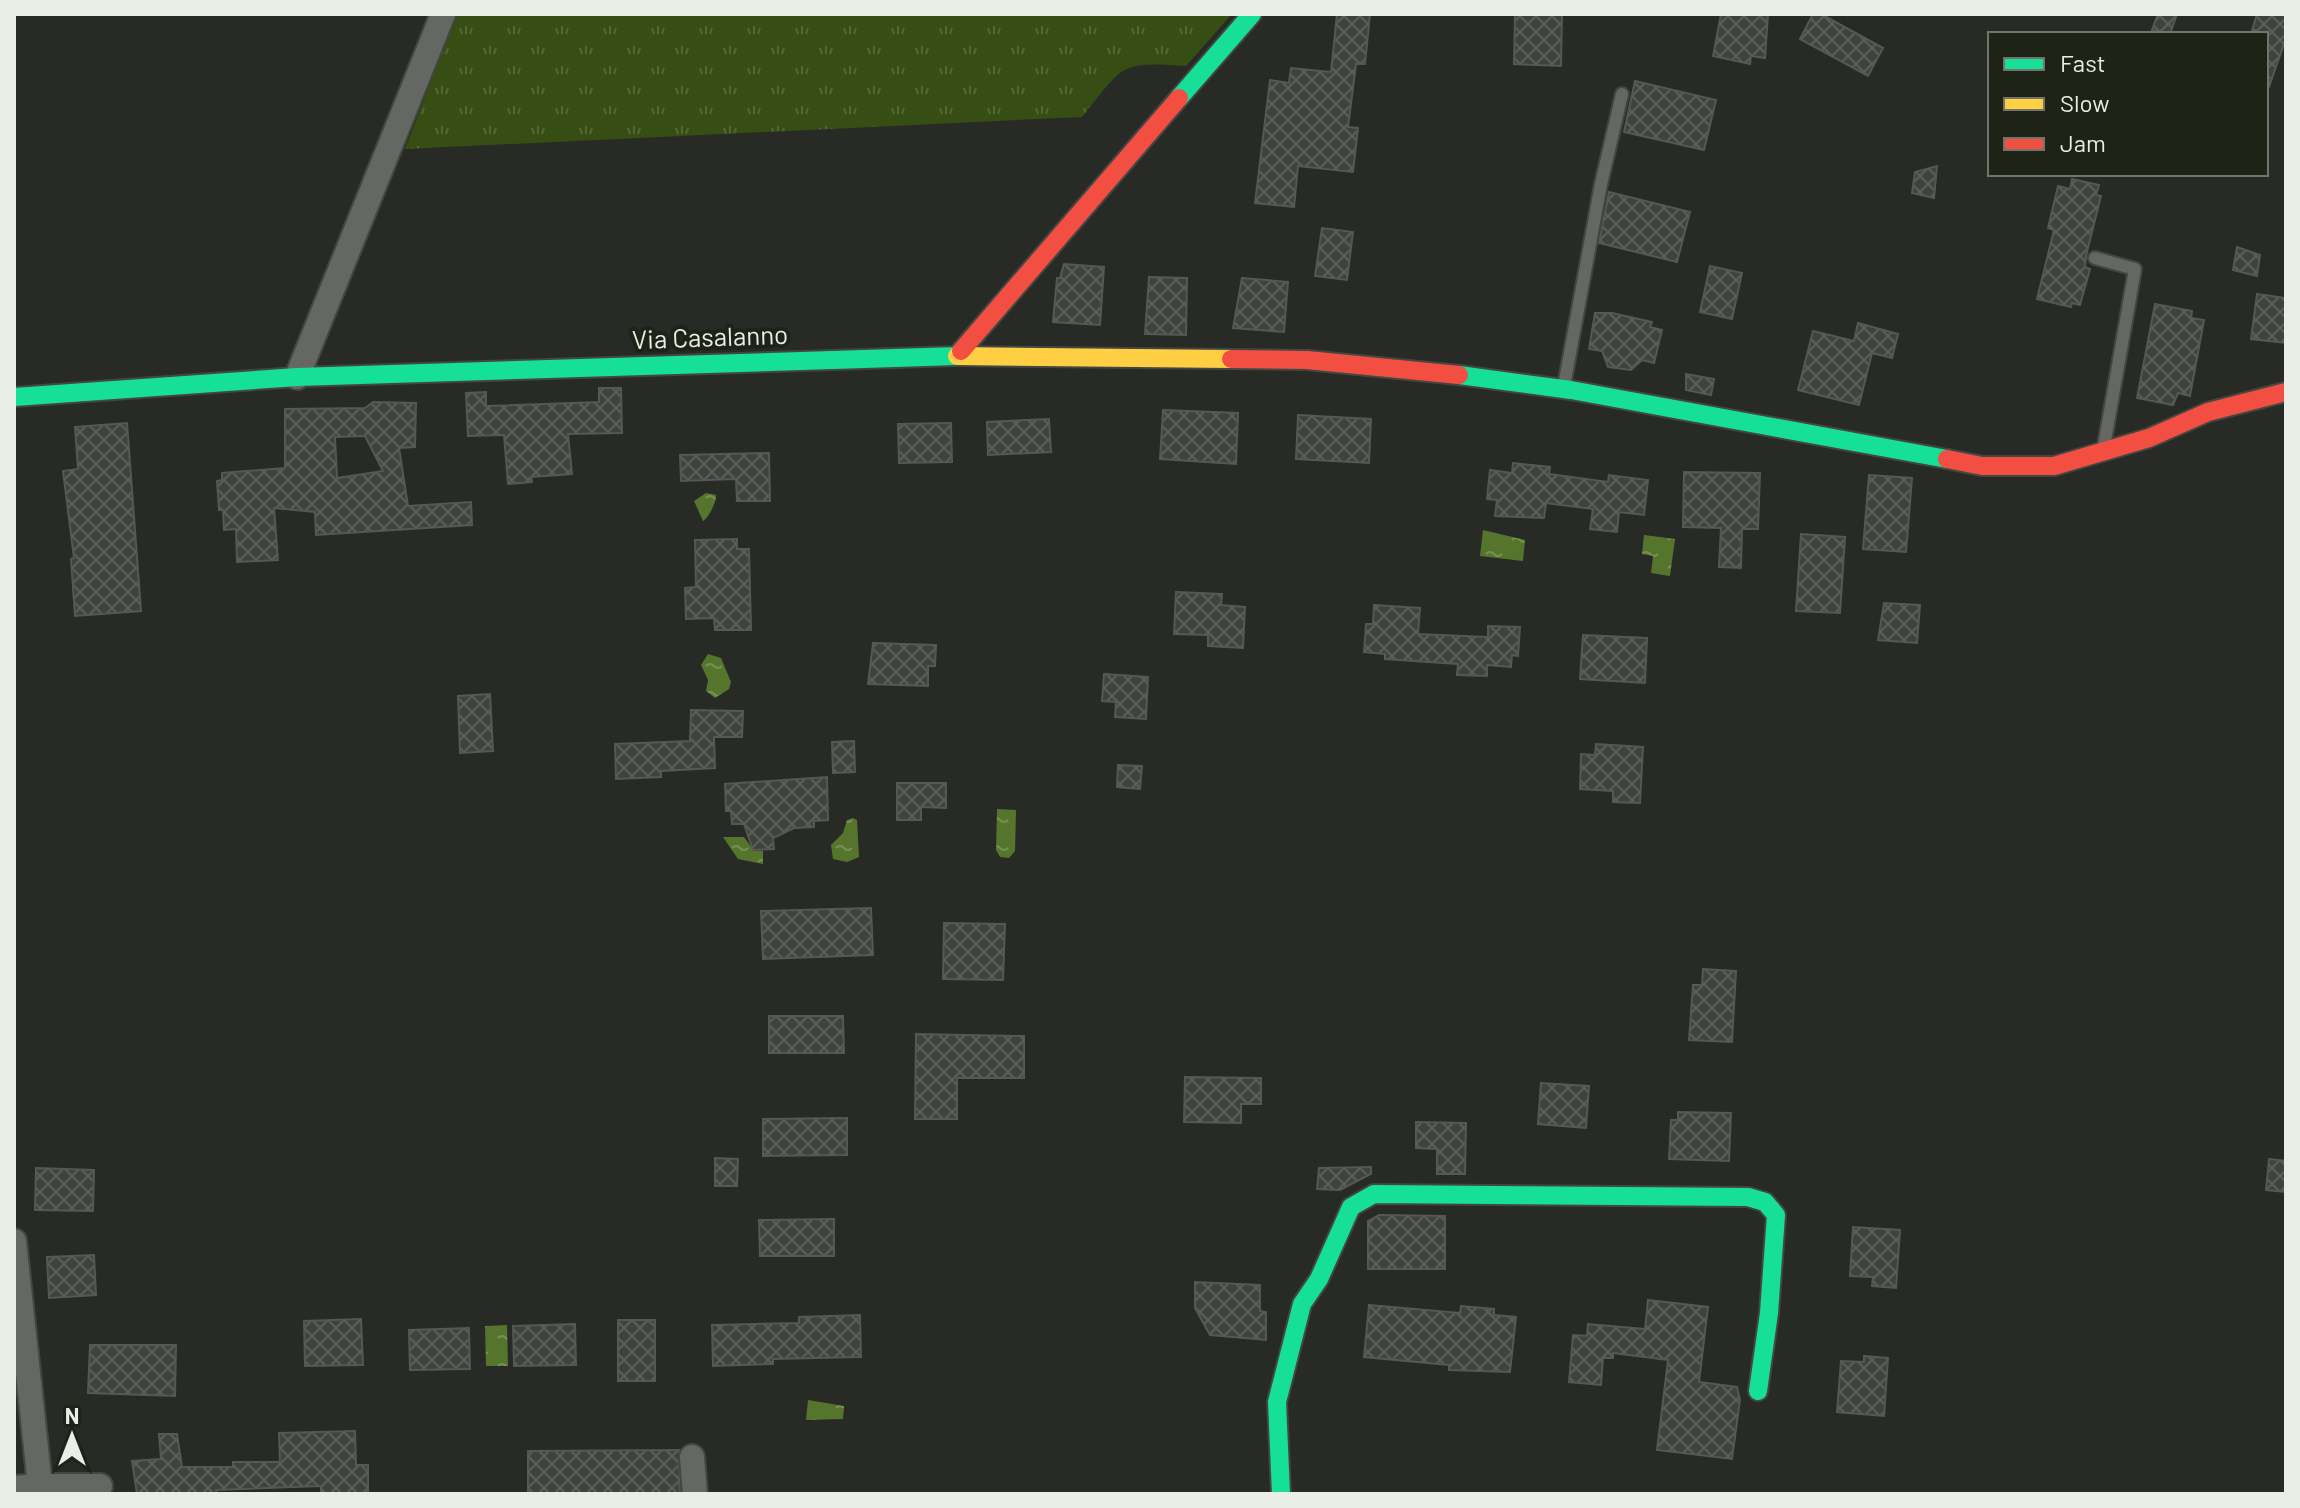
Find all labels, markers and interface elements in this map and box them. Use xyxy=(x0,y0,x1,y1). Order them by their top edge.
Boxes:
legend xyxy=(1988,32,2268,176)
text: Fast xyxy=(2060,48,2105,77)
text: Slow xyxy=(2060,88,2109,117)
text: Jam xyxy=(2060,128,2106,157)
street label: Via Casalanno xyxy=(631,318,789,354)
north arrow xyxy=(32,1396,112,1476)
text: N xyxy=(65,1402,79,1428)

